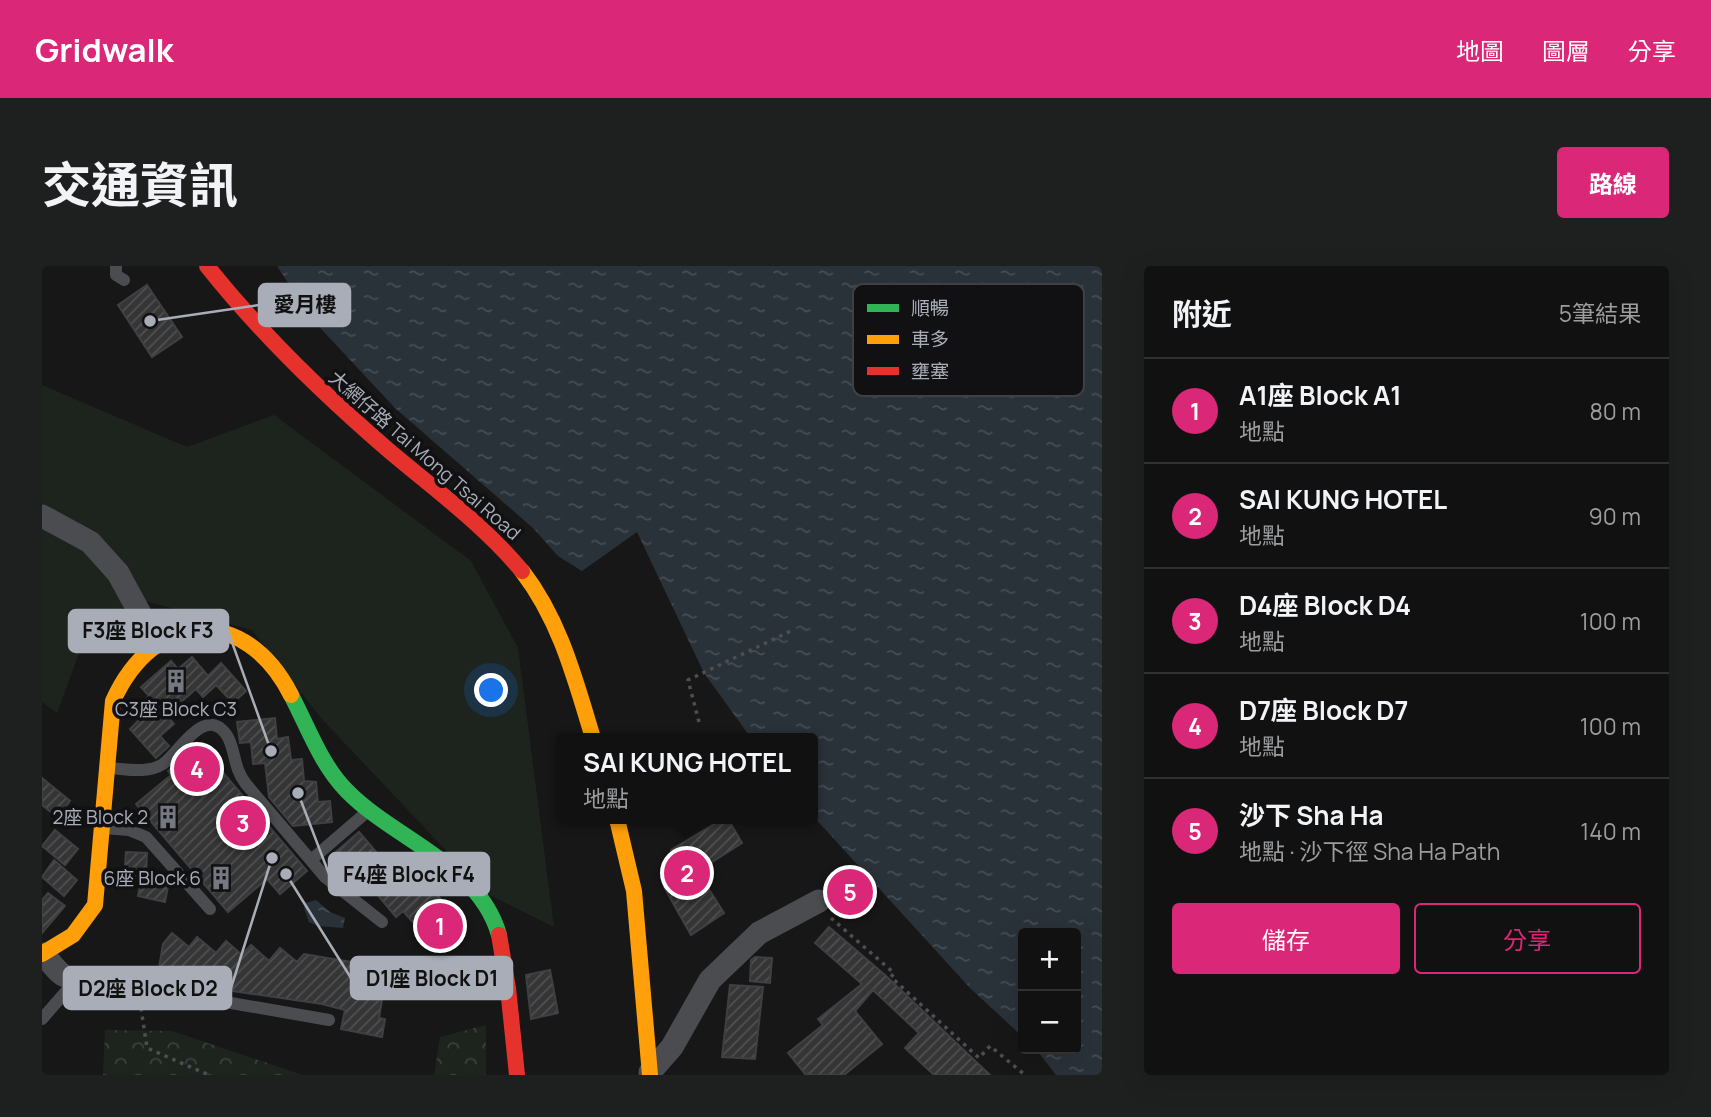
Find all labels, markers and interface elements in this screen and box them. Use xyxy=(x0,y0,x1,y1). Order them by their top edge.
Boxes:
text: Gridwalk xyxy=(35,27,173,72)
text: 地圖 xyxy=(1456,34,1504,67)
text: 圖層 xyxy=(1542,34,1590,67)
text: 分享 xyxy=(1628,34,1676,67)
button: 路線 xyxy=(1557,147,1669,218)
text: 交通資訊 xyxy=(42,151,238,218)
callout: 愛月樓 xyxy=(259,284,350,326)
legend xyxy=(853,284,1084,396)
text: 愛月樓 xyxy=(274,290,337,318)
text: 附近 xyxy=(1172,293,1232,334)
text: 順暢 xyxy=(911,295,949,321)
text: 5筆結果 xyxy=(1559,297,1641,329)
text: 車多 xyxy=(911,326,949,352)
text: 壅塞 xyxy=(911,358,949,384)
street label: 大網仔路 Tai Mong Tsai Road xyxy=(324,364,526,546)
text: A1座 Block A1 xyxy=(1239,377,1402,413)
text: 1 xyxy=(1190,395,1200,427)
text: 80 m xyxy=(1590,395,1641,427)
text: 地點 xyxy=(1239,415,1285,447)
text: SAI KUNG HOTEL xyxy=(1239,481,1447,517)
text: 2 xyxy=(1188,500,1202,532)
text: 90 m xyxy=(1589,500,1641,532)
text: 地點 xyxy=(1239,519,1285,551)
text: D4座 Block D4 xyxy=(1239,587,1411,623)
text: 3 xyxy=(1188,605,1202,637)
text: 100 m xyxy=(1580,605,1641,637)
callout: F3座 Block F3 xyxy=(69,610,228,652)
text: F3座 Block F3 xyxy=(82,616,214,644)
text: 地點 xyxy=(1239,625,1285,657)
building icon: C3座 Block C3 xyxy=(162,667,190,695)
your location xyxy=(474,673,508,707)
text: D7座 Block D7 xyxy=(1239,692,1408,728)
place label: C3座 Block C3 xyxy=(115,696,237,722)
text: 4 xyxy=(1188,710,1202,742)
text: 100 m xyxy=(1580,710,1641,742)
text: 地點 xyxy=(1239,730,1285,762)
popup xyxy=(556,733,818,824)
pin: 4 xyxy=(174,743,220,795)
text: SAI KUNG HOTEL xyxy=(583,744,791,780)
text: 地點 xyxy=(583,782,629,814)
pin: 3 xyxy=(220,797,266,849)
text: 沙下 Sha Ha xyxy=(1239,797,1383,833)
building icon: 2座 Block 2 xyxy=(154,803,182,831)
place label: 2座 Block 2 xyxy=(52,804,148,830)
text: 5 xyxy=(1188,815,1202,847)
text: 140 m xyxy=(1580,815,1641,847)
text: 地點 · 沙下徑 Sha Ha Path xyxy=(1239,835,1500,867)
pin: 2 xyxy=(664,847,710,899)
callout: F4座 Block F4 xyxy=(329,853,489,895)
text: F4座 Block F4 xyxy=(343,860,475,888)
building icon: 6座 Block 6 xyxy=(207,864,235,892)
place label: 6座 Block 6 xyxy=(104,865,201,891)
pin: 5 xyxy=(827,866,873,918)
pin: 1 xyxy=(417,900,463,952)
button: 儲存 xyxy=(1172,903,1400,974)
button: 分享 xyxy=(1414,903,1641,974)
map controls xyxy=(1018,928,1081,1054)
button: + xyxy=(1018,928,1081,991)
callout: D1座 Block D1 xyxy=(351,957,512,999)
text: D1座 Block D1 xyxy=(366,964,498,992)
callout: D2座 Block D2 xyxy=(64,967,231,1009)
text: D2座 Block D2 xyxy=(78,974,218,1002)
button: − xyxy=(1018,991,1081,1054)

